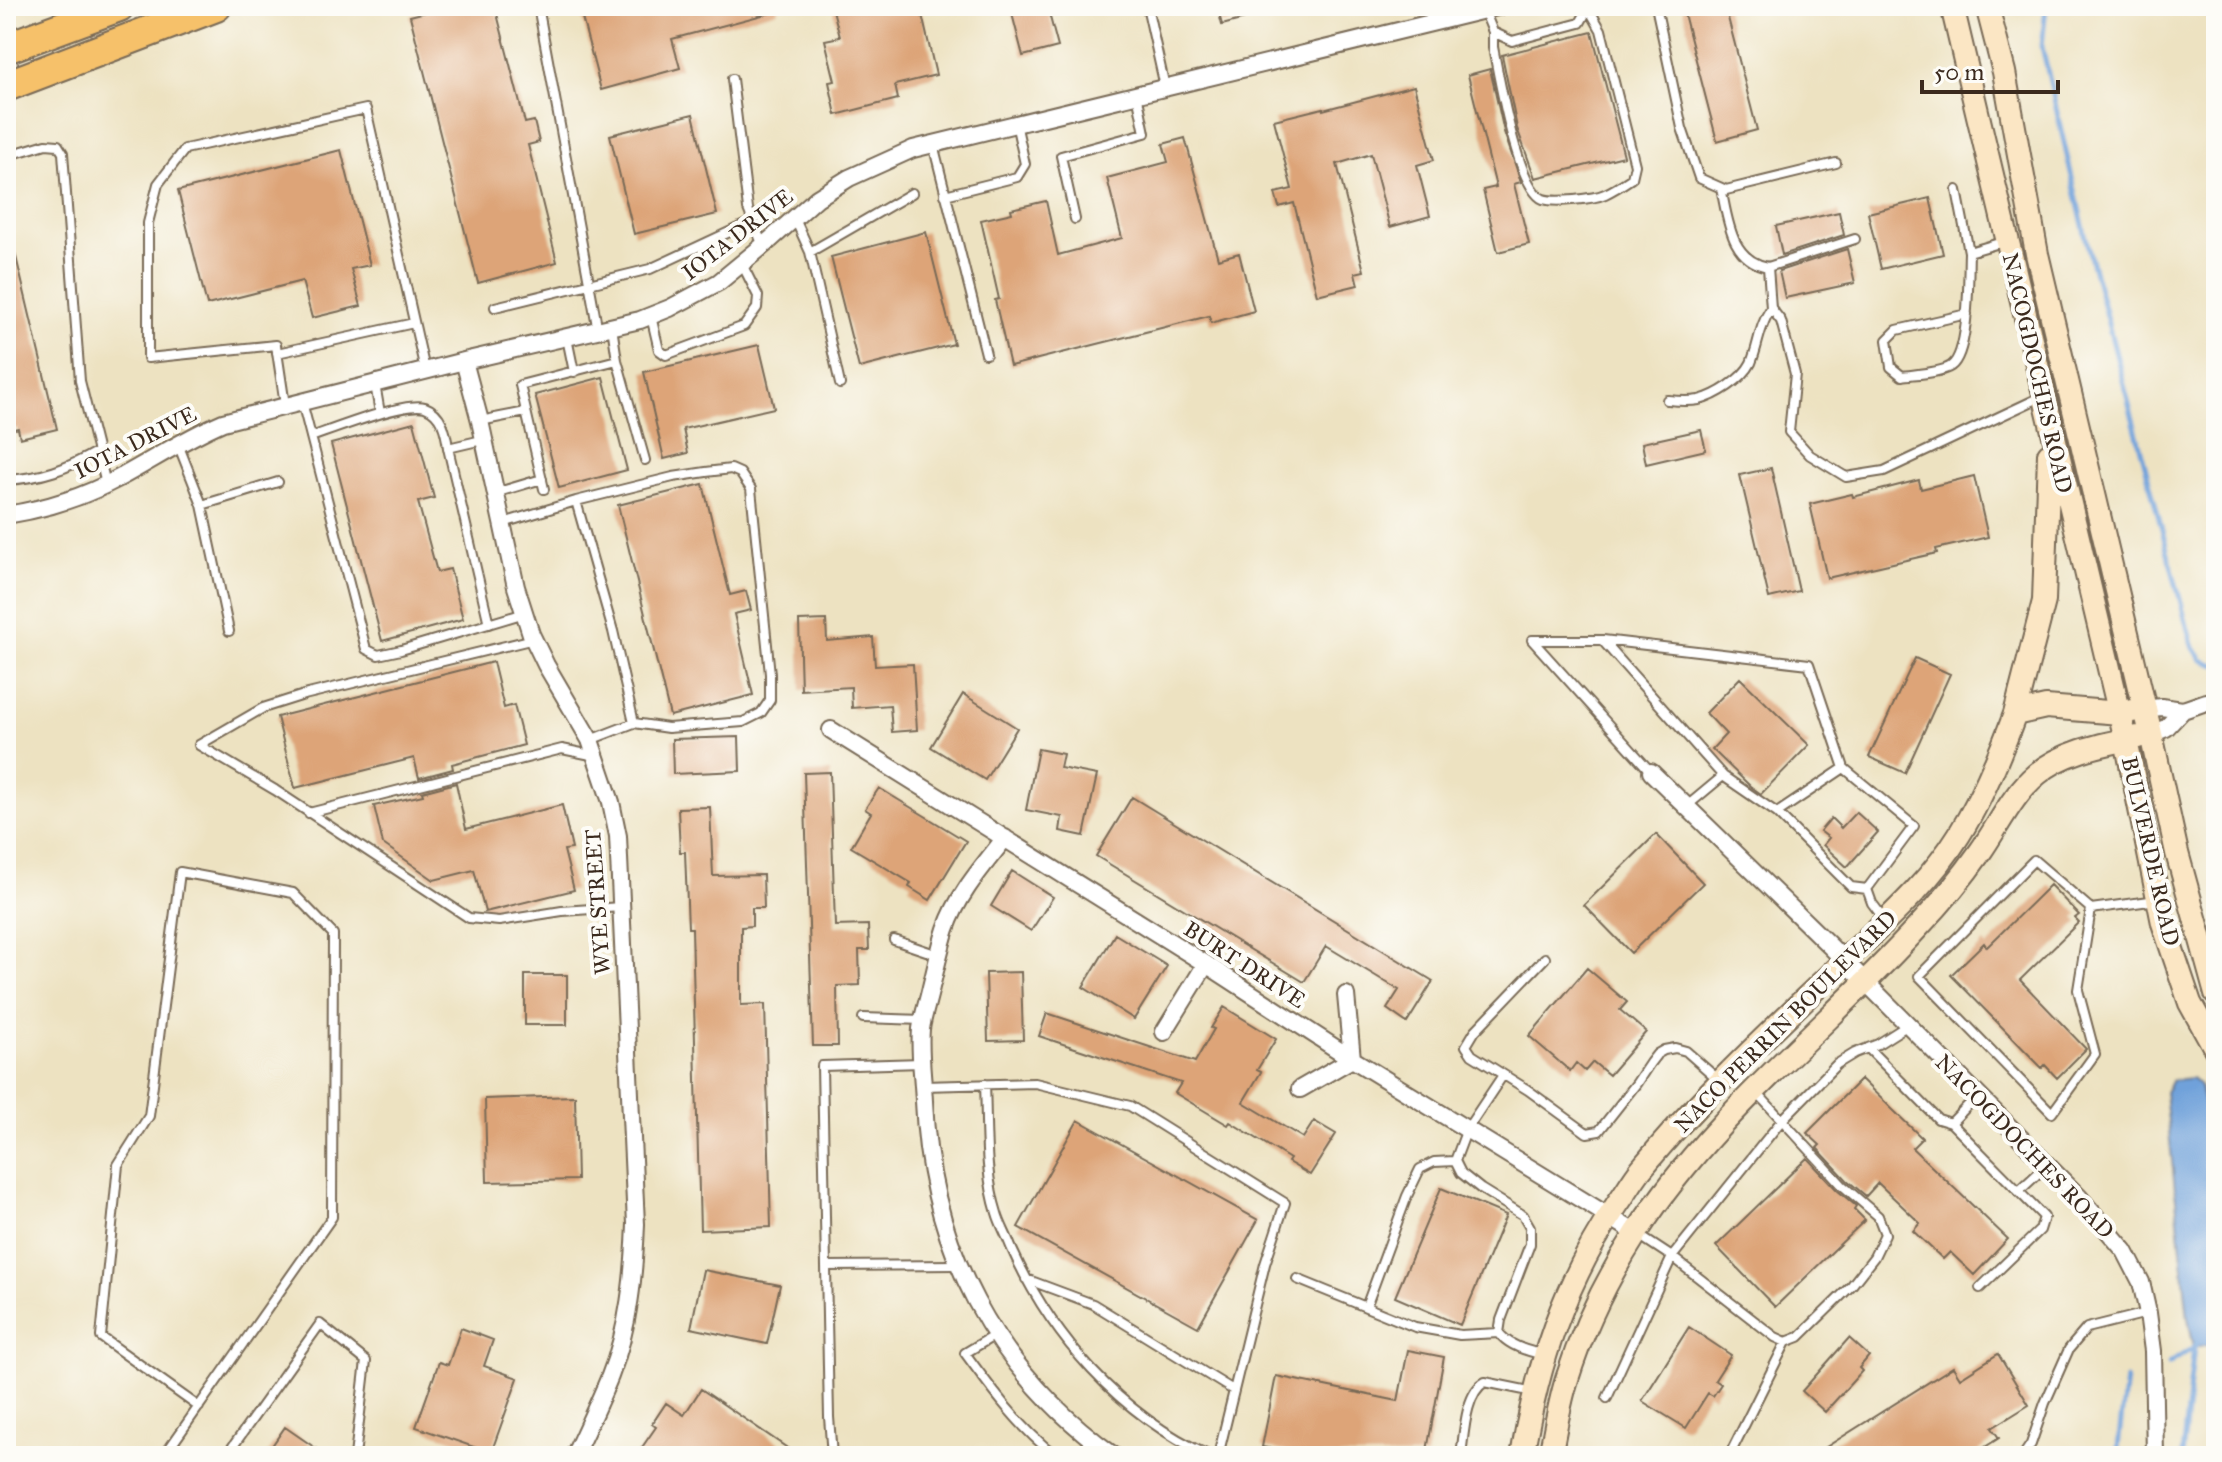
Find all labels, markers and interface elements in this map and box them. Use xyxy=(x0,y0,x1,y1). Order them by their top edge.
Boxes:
scale bar xyxy=(1922,44,2058,94)
text: 50 m xyxy=(1934,57,1984,87)
street label: IOTA DRIVE xyxy=(677,183,798,286)
street label: NACOGDOCHES ROAD xyxy=(1997,250,2078,496)
street label: IOTA DRIVE xyxy=(70,400,201,485)
street label: BULVERDE ROAD xyxy=(2116,754,2185,949)
street label: WYE STREET xyxy=(579,828,616,976)
street label: NACO PERRIN BOULEVARD xyxy=(1669,905,1902,1138)
street label: BURT DRIVE xyxy=(1179,915,1311,1014)
street label: NACOGDOCHES ROAD xyxy=(1930,1049,2120,1244)

